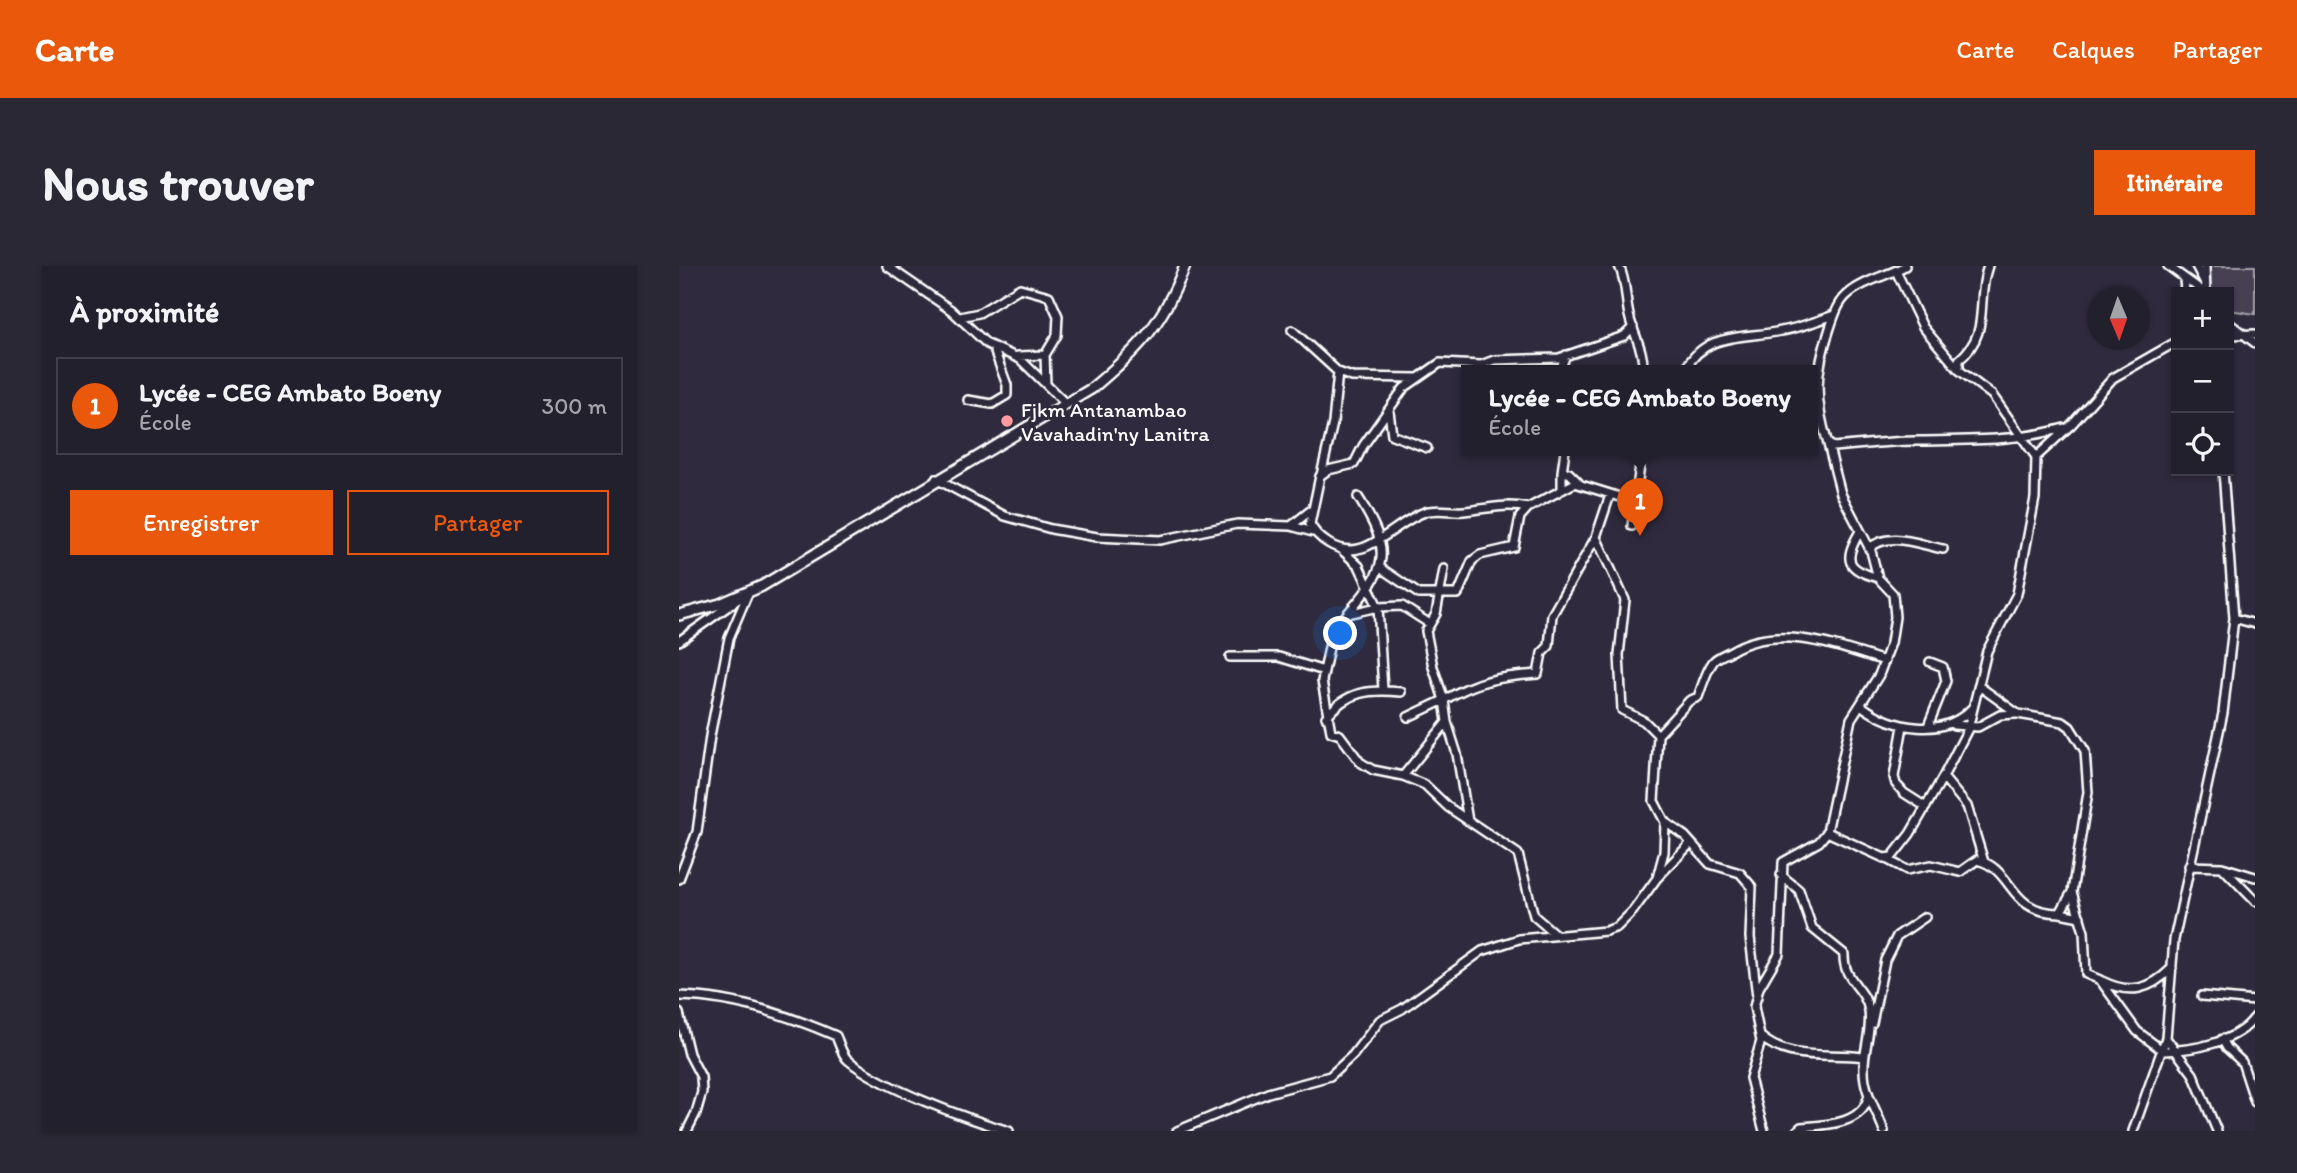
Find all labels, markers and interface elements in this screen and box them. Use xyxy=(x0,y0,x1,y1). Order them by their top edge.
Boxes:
text: Carte xyxy=(35,30,115,69)
text: Carte xyxy=(1957,35,2014,64)
text: Calques xyxy=(2052,35,2135,64)
text: Partager xyxy=(2173,35,2262,64)
button: Itinéraire xyxy=(2094,150,2255,215)
text: Nous trouver xyxy=(42,153,314,212)
north arrow xyxy=(2087,287,2150,350)
map controls xyxy=(2171,287,2234,476)
button: + xyxy=(2171,287,2234,350)
text: À proximité xyxy=(70,293,219,330)
button: − xyxy=(2171,350,2234,413)
popup xyxy=(1461,365,1818,456)
text: Lycée - CEG Ambato Boeny xyxy=(139,376,441,408)
text: Lycée - CEG Ambato Boeny xyxy=(1488,381,1791,413)
text: 1 xyxy=(90,392,100,420)
text: 300 m xyxy=(542,392,607,420)
place label: Fjkm Antanambao Vavahadin'ny Lanitra xyxy=(1021,397,1209,446)
text: École xyxy=(139,408,192,436)
marker: Fjkm Antanambao Vavahadin'ny Lanitra xyxy=(999,413,1015,429)
text: École xyxy=(1488,413,1541,441)
button: locate xyxy=(2171,413,2234,476)
pin: 1 xyxy=(1617,478,1663,536)
button: Enregistrer xyxy=(70,490,333,555)
button: Partager xyxy=(347,490,609,555)
your location xyxy=(1323,616,1357,650)

